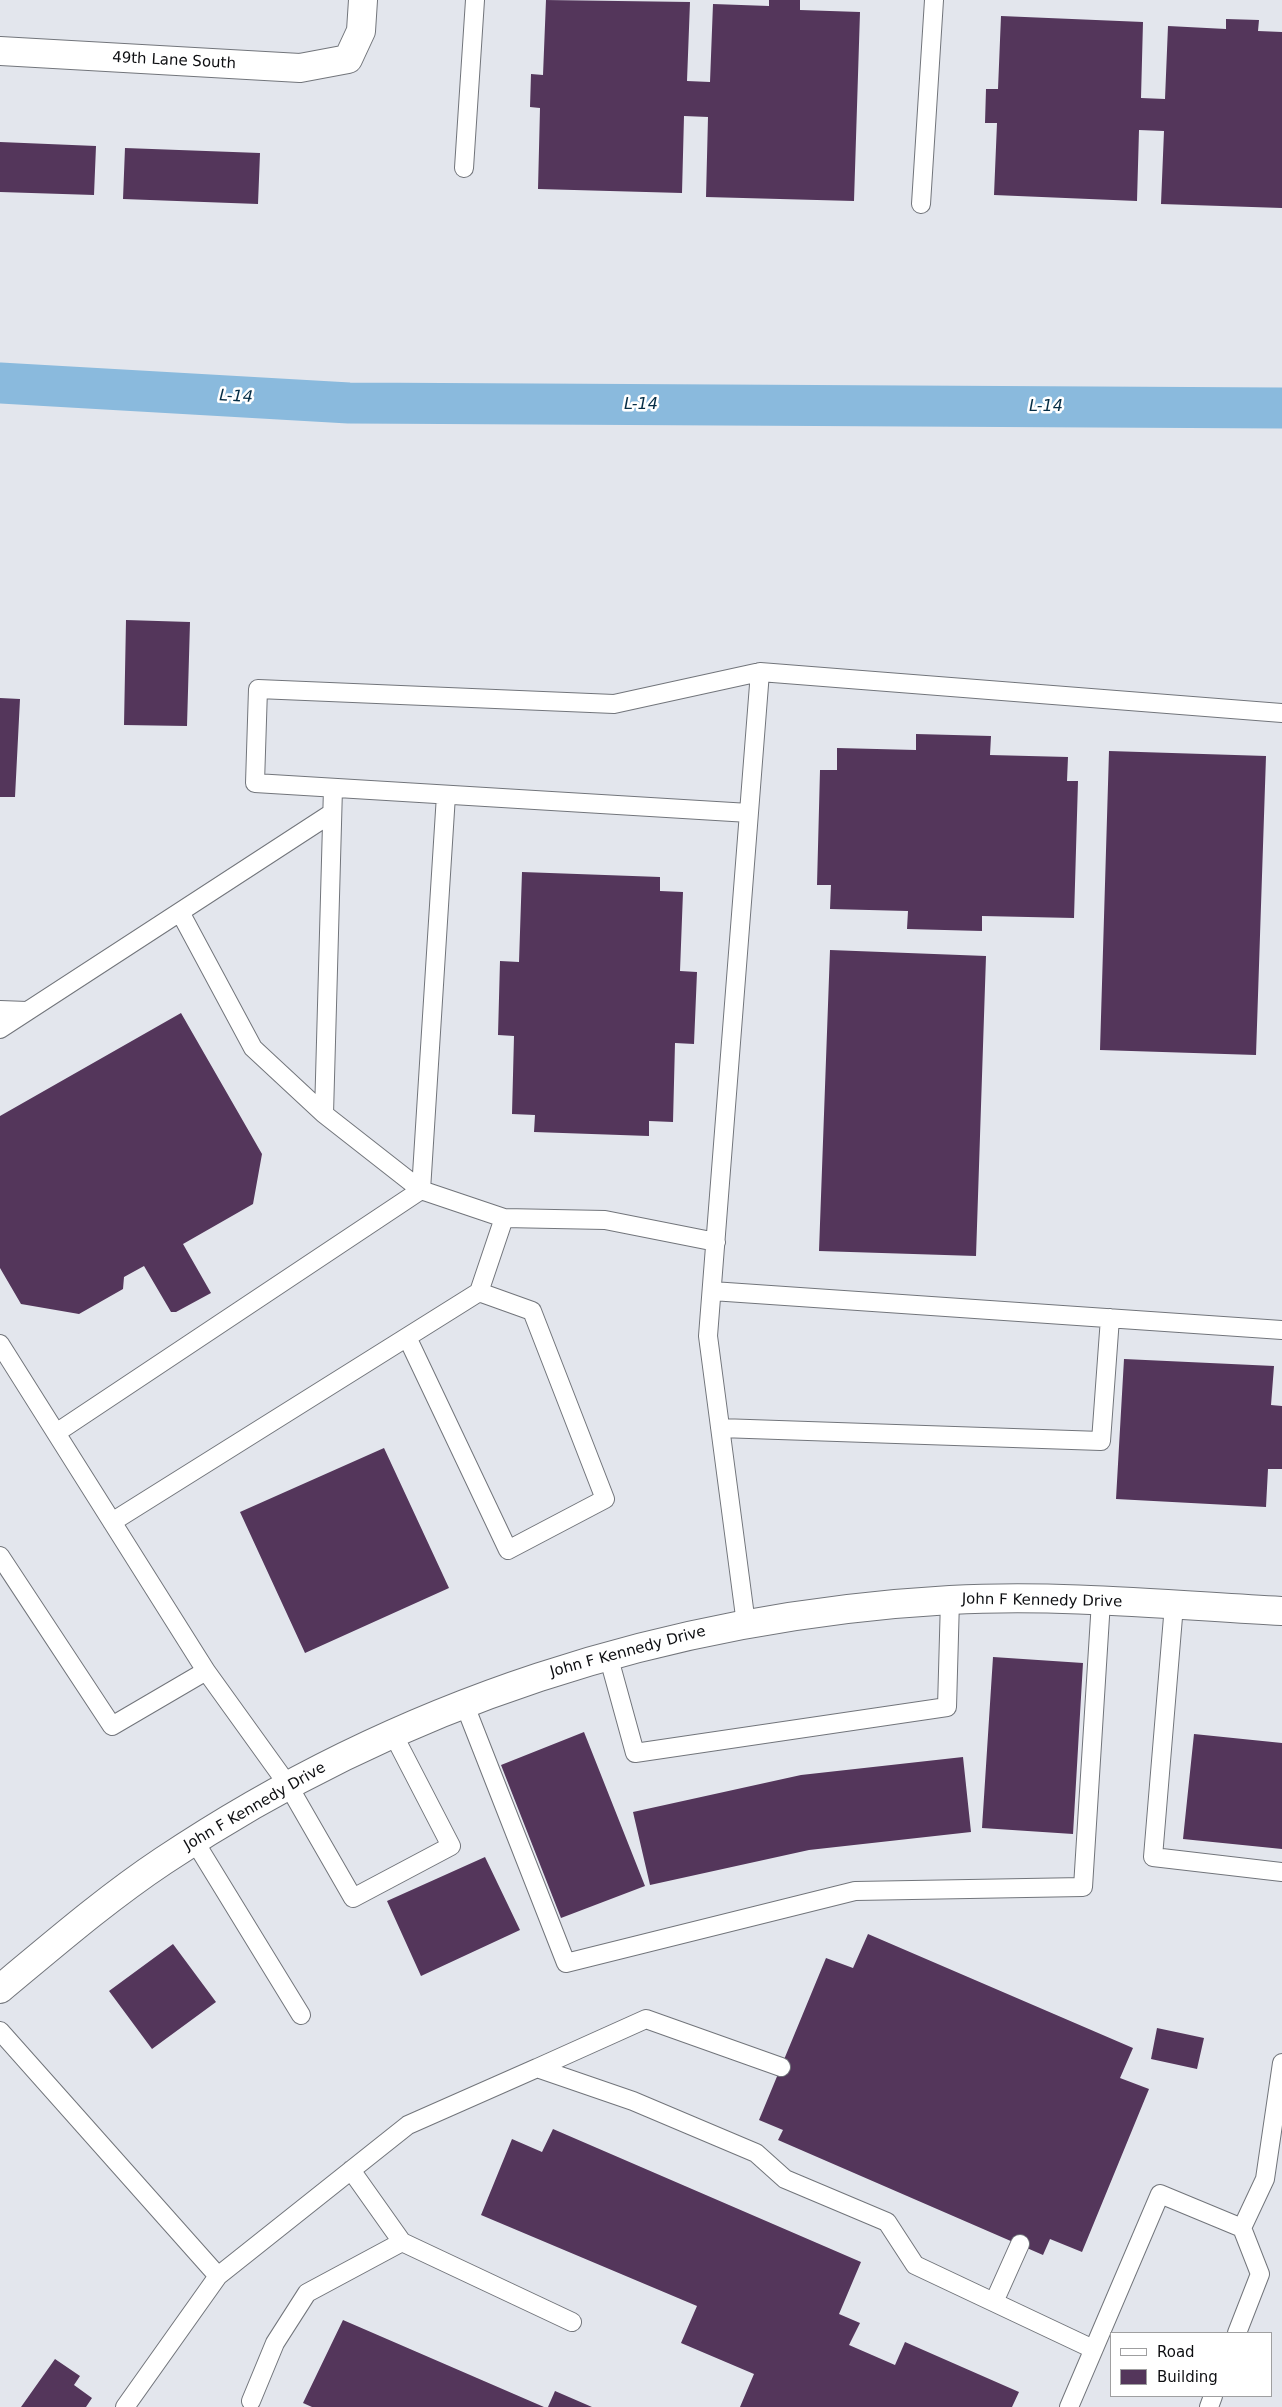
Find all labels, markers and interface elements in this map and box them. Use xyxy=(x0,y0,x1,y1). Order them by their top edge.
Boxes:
street label: 49th Lane South xyxy=(112,49,236,73)
water label: L-14 xyxy=(219,387,253,407)
water label: L-14 xyxy=(624,395,658,415)
water label: L-14 xyxy=(1029,397,1063,417)
street label: John F Kennedy Drive xyxy=(962,1591,1122,1611)
street label: John F Kennedy Drive xyxy=(548,1623,708,1681)
street label: John F Kennedy Drive xyxy=(181,1759,329,1855)
legend xyxy=(1110,2332,1272,2397)
text: Road xyxy=(1157,2343,1195,2361)
text: Building xyxy=(1157,2368,1218,2386)

